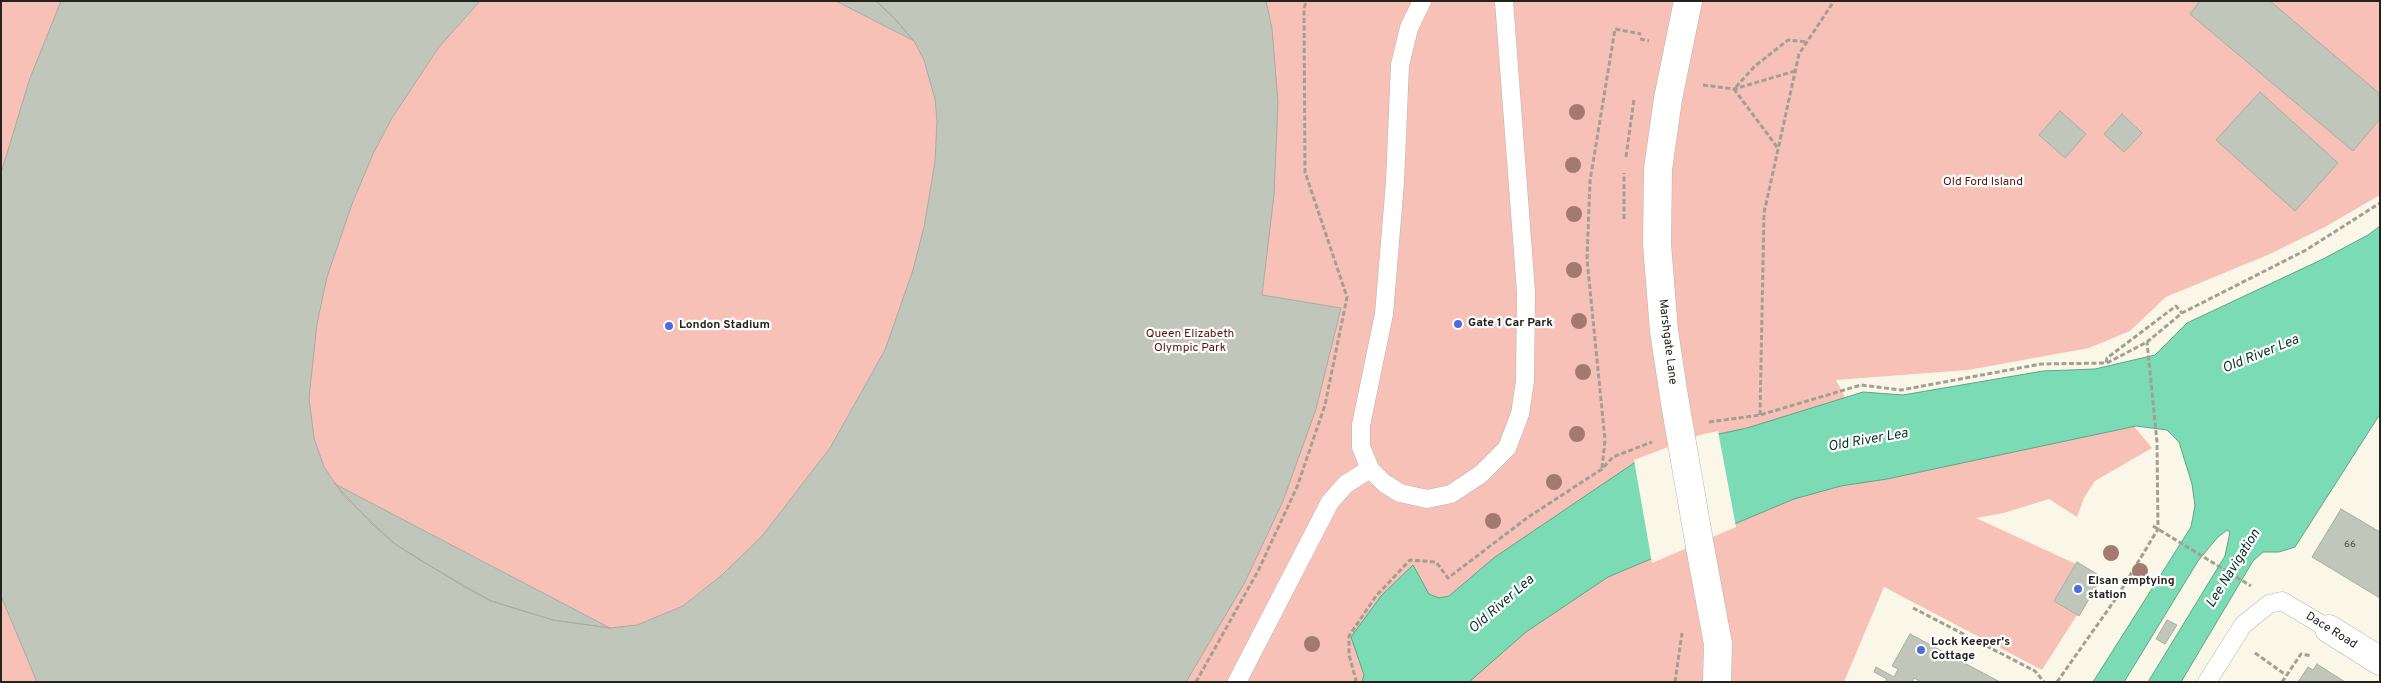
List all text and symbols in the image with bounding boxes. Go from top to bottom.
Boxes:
park label: Old Ford Island [1943,176,2023,190]
street label: Marshgate Lane [1655,298,1679,386]
place label: Gate 1 Car Park [1468,317,1553,331]
marker: Gate 1 Car Park [1452,318,1464,330]
place label: London Stadium [679,319,770,333]
marker: London Stadium [663,320,675,332]
park label: Queen Elizabeth Olympic Park [1146,328,1234,356]
water label: Old River Lea [2220,332,2302,378]
water label: Old River Lea [1827,426,1909,456]
water label: Lee Navigation [2203,527,2265,611]
house number: 66 [2344,539,2356,551]
water label: Old River Lea [1466,572,1538,638]
place label: Elsan emptying station [2088,575,2175,603]
marker: Elsan emptying station [2072,583,2084,595]
street label: Dace Road [2303,610,2359,652]
place label: Lock Keeper's Cottage [1931,636,2010,664]
marker: Lock Keeper's Cottage [1915,644,1927,656]

